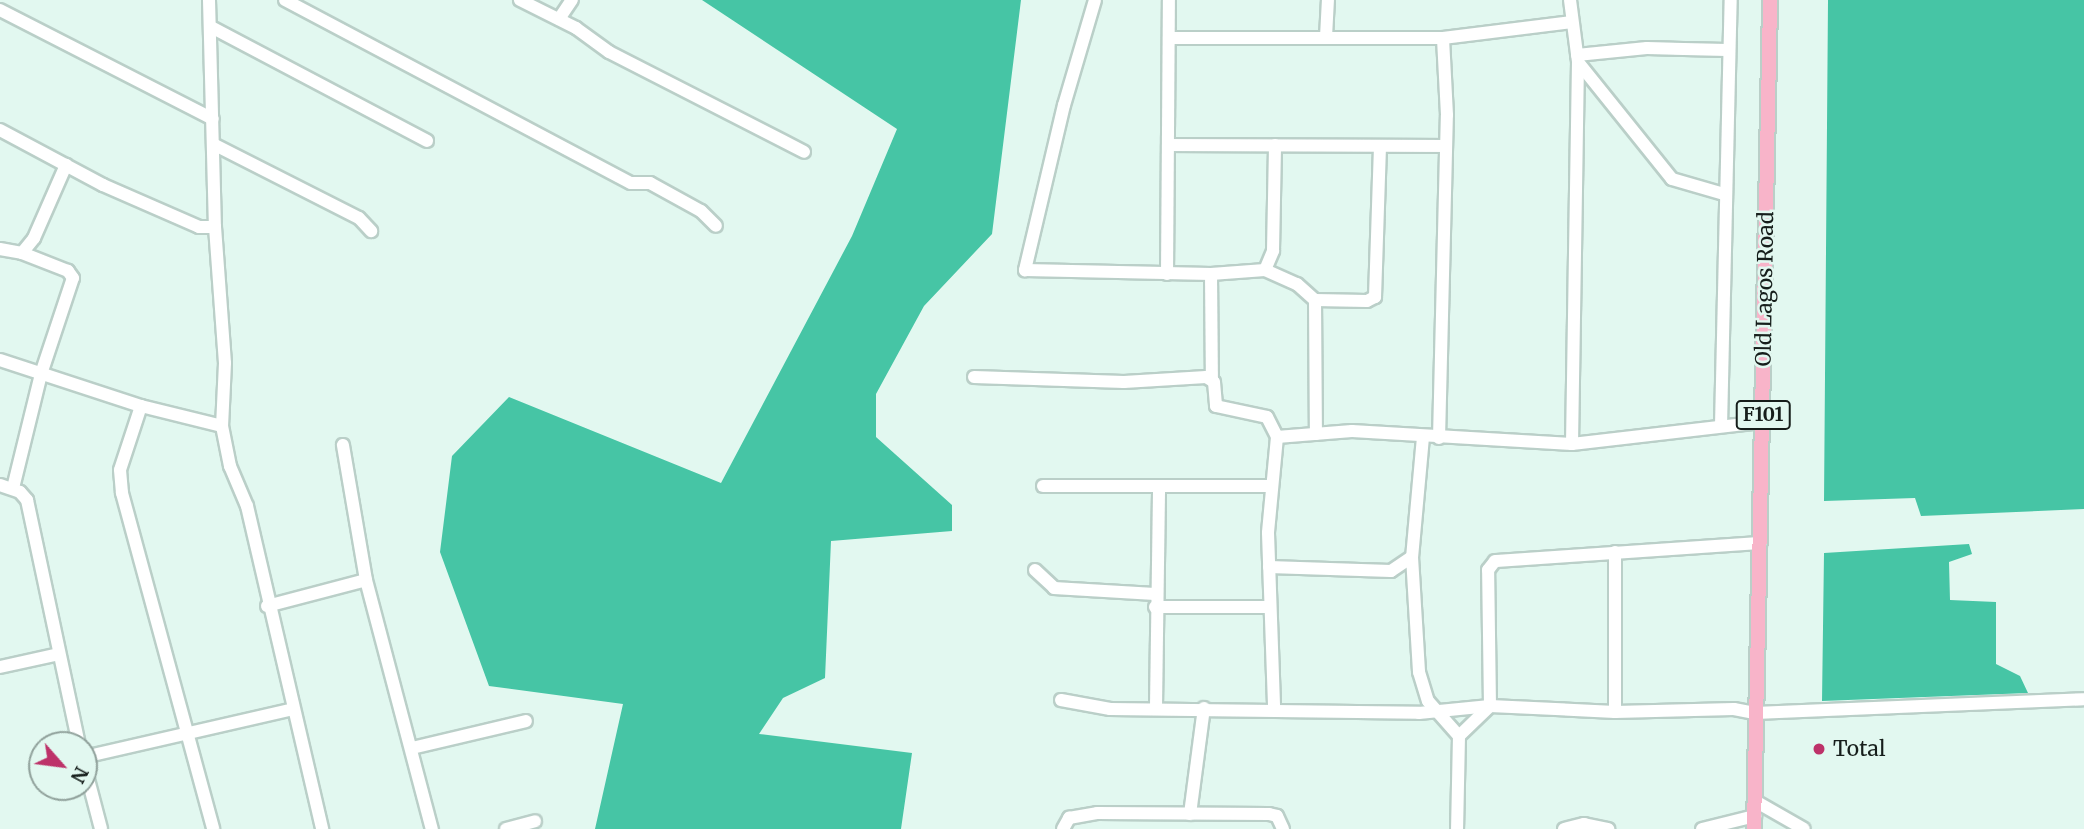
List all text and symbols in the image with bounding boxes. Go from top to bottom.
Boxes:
street label: Old Lagos Road [1751,211,1779,367]
road number: F101 [1735,400,1791,430]
north arrow [28,731,98,801]
place label: Total [1833,736,1885,762]
marker: Total [1811,741,1827,757]
text: N [66,763,94,787]

